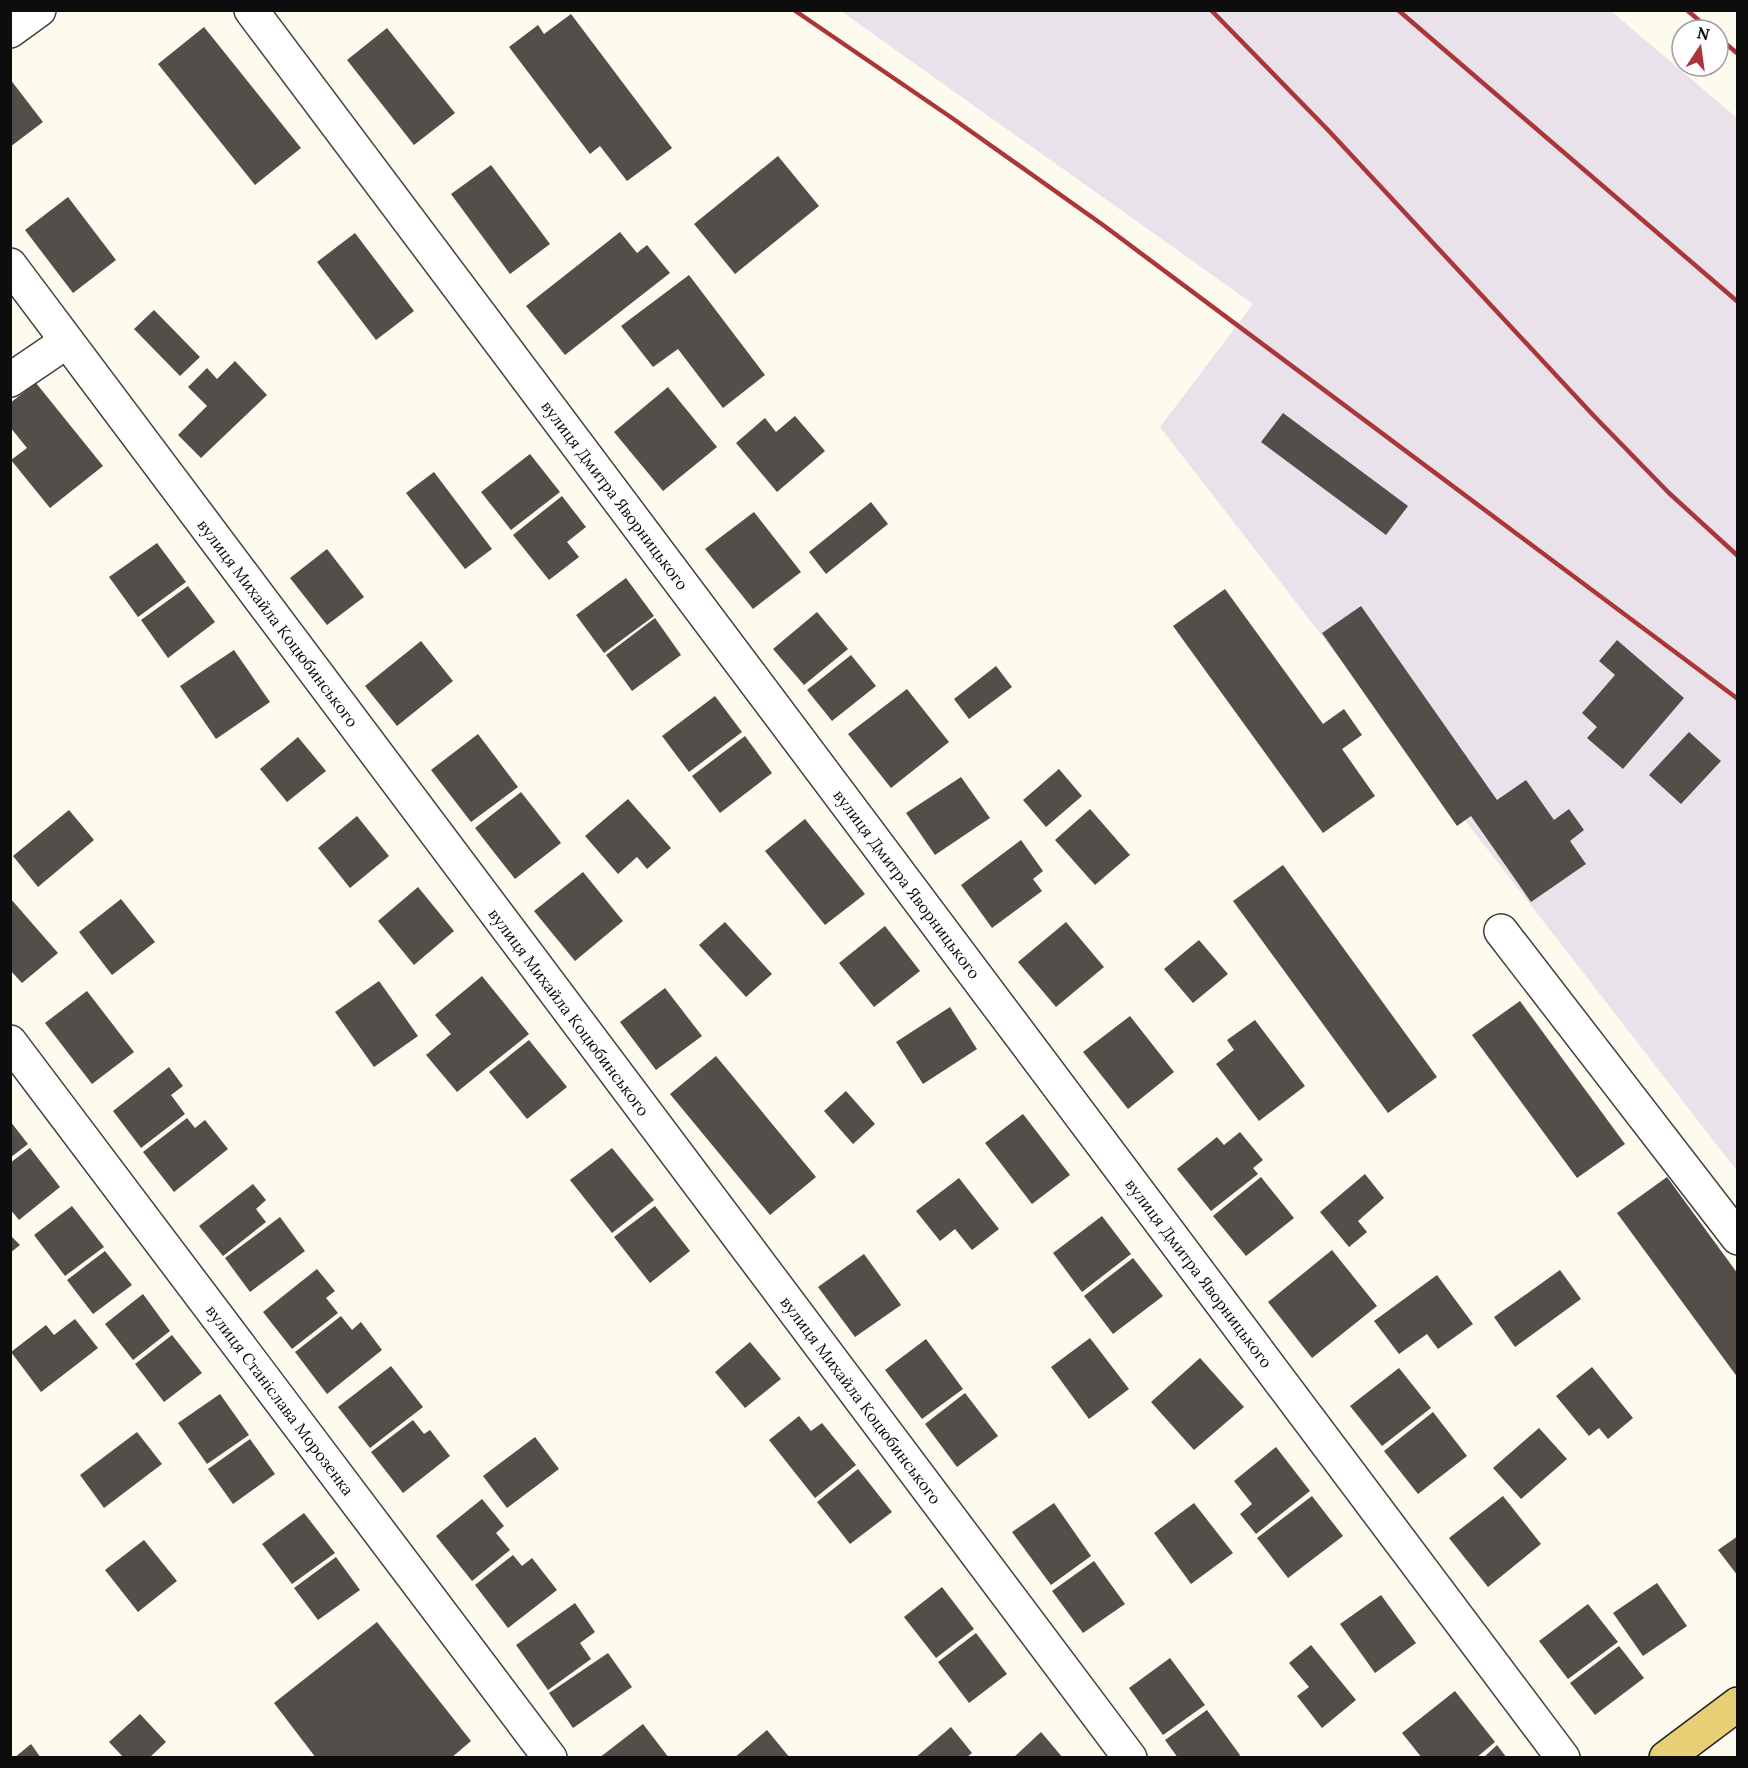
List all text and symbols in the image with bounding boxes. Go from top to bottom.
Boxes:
north arrow [1670,18,1730,78]
text: N [1695,22,1712,45]
street label: вулиця Дмитра Яворницького [537,396,693,594]
street label: вулиця Михайла Коцюбинського [193,515,363,731]
street label: вулиця Дмитра Яворницького [829,785,985,983]
street label: вулиця Михайла Коцюбинського [484,904,654,1120]
street label: вулиця Дмитра Яворницького [1121,1174,1277,1372]
street label: вулиця Михайла Коцюбинського [776,1292,946,1508]
street label: вулиця Станіслава Морозенка [202,1301,358,1499]

